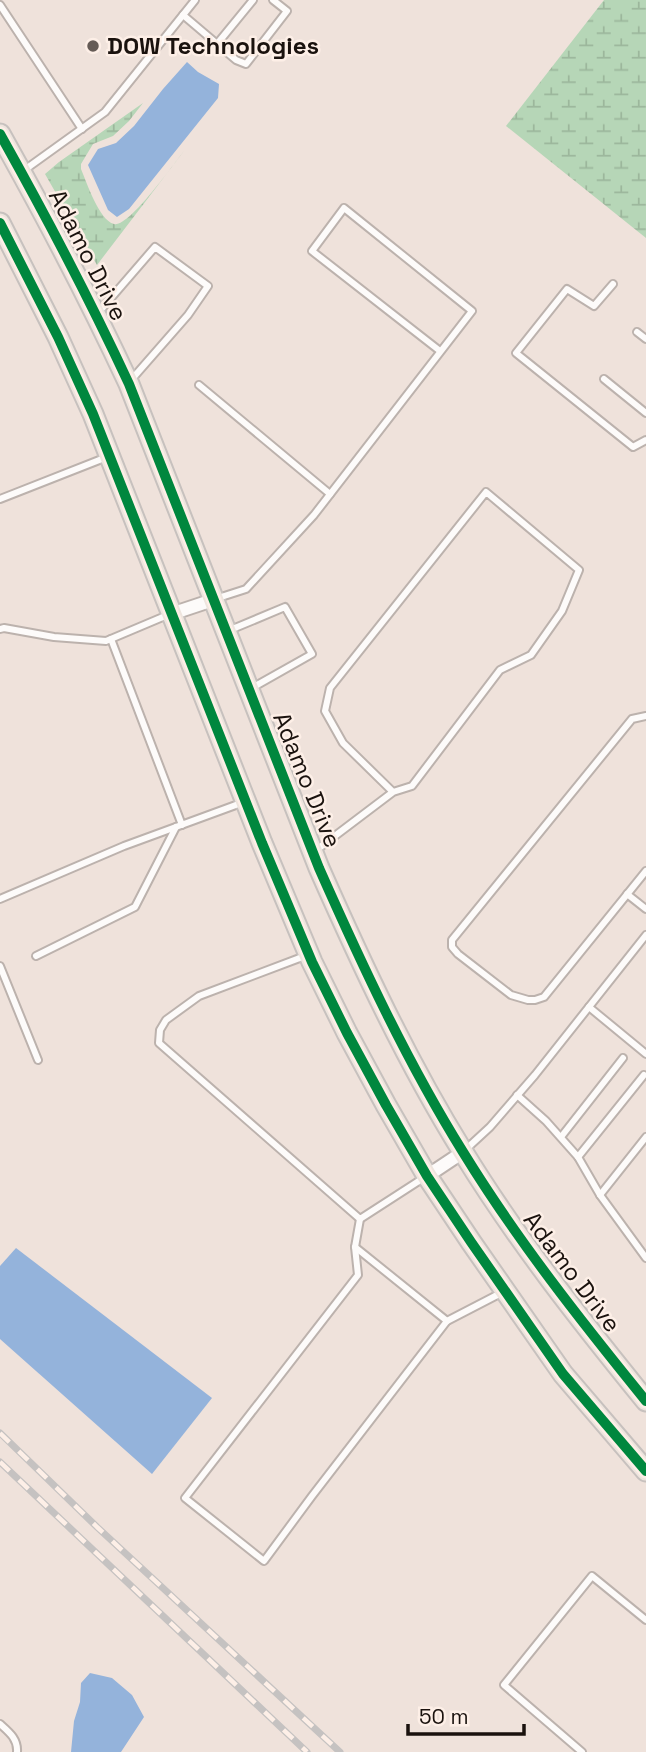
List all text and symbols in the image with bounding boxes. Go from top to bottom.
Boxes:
place label: DOW Technologies [107,30,319,61]
marker: DOW Technologies [85,38,101,54]
street label: Adamo Drive [42,184,135,326]
street label: Adamo Drive [266,707,349,852]
street label: Adamo Drive [517,1205,628,1338]
scale bar [408,1692,524,1736]
text: 50 m [419,1703,469,1730]

